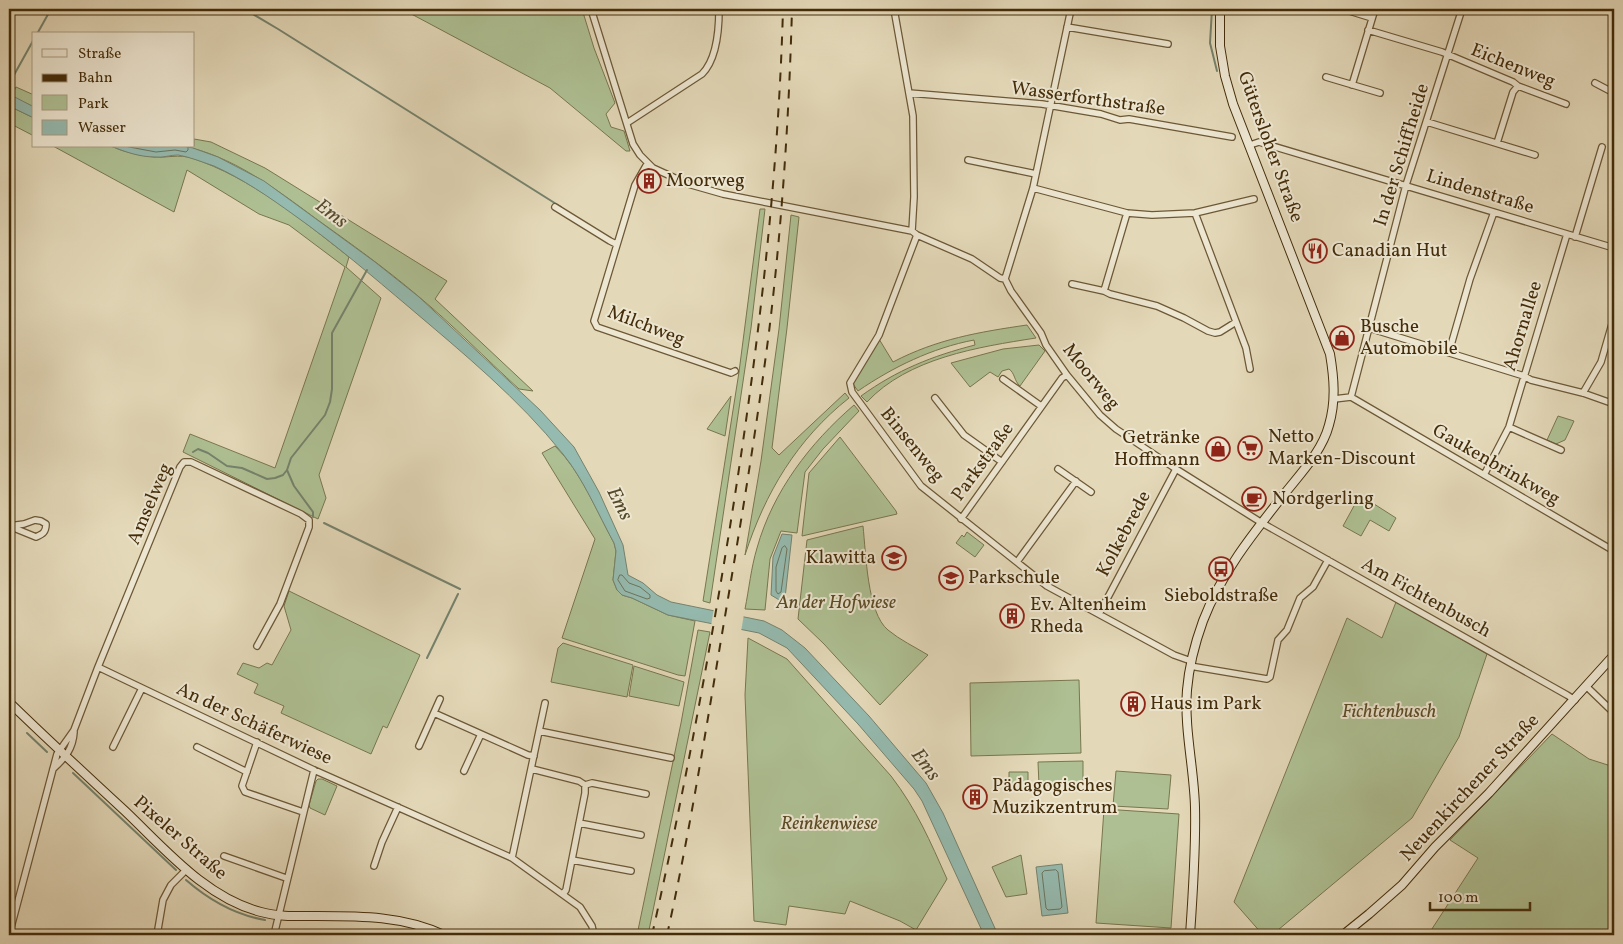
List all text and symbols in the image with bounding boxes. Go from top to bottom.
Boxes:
legend [32,32,195,148]
street label: Eichenweg [1467,37,1559,95]
text: Straße [78,44,121,65]
text: Bahn [78,68,113,89]
street label: Gütersloher Straße [1231,68,1309,226]
street label: Wasserforthstraße [1009,75,1167,123]
street label: In der Schiffheide [1368,80,1436,230]
text: Park [78,94,109,115]
text: Wasser [78,118,126,139]
street label: Lindenstraße [1423,163,1537,221]
building icon: Moorweg [636,168,662,194]
place label: Moorweg [666,168,745,194]
water label: Ems [309,192,354,236]
restaurant icon: Canadian Hut [1302,238,1328,264]
place label: Canadian Hut [1332,238,1448,264]
street label: Ahornallee [1497,278,1549,374]
street label: Milchweg [604,299,688,353]
place label: Busche Automobile [1360,314,1458,362]
shop icon: Busche Automobile [1329,325,1355,351]
street label: Moorweg [1056,338,1126,416]
street label: Binsenweg [874,402,950,488]
street label: Parkstraße [946,417,1020,507]
street label: Gaukenbrinkweg [1427,418,1565,512]
place label: Netto Marken-Discount [1268,424,1416,472]
place label: Getränke Hoffmann [1114,425,1200,473]
supermarket icon: Netto Marken-Discount [1237,435,1263,461]
shop icon: Getränke Hoffmann [1205,436,1231,462]
street label: Amselweg [121,459,179,549]
water label: Ems [599,482,640,526]
street label: Kolkebrede [1090,486,1158,582]
cafe icon: Nordgerling [1241,486,1267,512]
place label: Nordgerling [1272,486,1374,512]
place label: Klawitta [806,545,876,571]
school or university icon: Klawitta [881,545,907,571]
street label: Am Fichtenbusch [1356,552,1496,644]
bus stop icon: Sieboldstraße [1208,556,1234,582]
school or university icon: Parkschule [938,565,964,591]
place label: Parkschule [968,565,1060,591]
place label: Sieboldstraße [1164,583,1278,609]
park label: An der Hofwiese [775,590,896,616]
place label: Ev. Altenheim Rheda [1030,592,1147,640]
building icon: Ev. Altenheim Rheda [999,603,1025,629]
street label: An der Schäferwiese [172,676,336,772]
building icon: Haus im Park [1120,691,1146,717]
place label: Haus im Park [1150,691,1262,717]
park label: Fichtenbusch [1342,699,1436,725]
street label: Neuenkirchener Straße [1394,708,1546,868]
water label: Ems [903,743,947,788]
place label: Pädagogisches Muzikzentrum [992,773,1118,821]
building icon: Pädagogisches Muzikzentrum [962,784,988,810]
street label: Pixeler Straße [127,790,233,886]
park label: Reinkenwiese [780,811,878,837]
scale bar [1430,879,1530,911]
text: 100 m [1438,888,1478,909]

